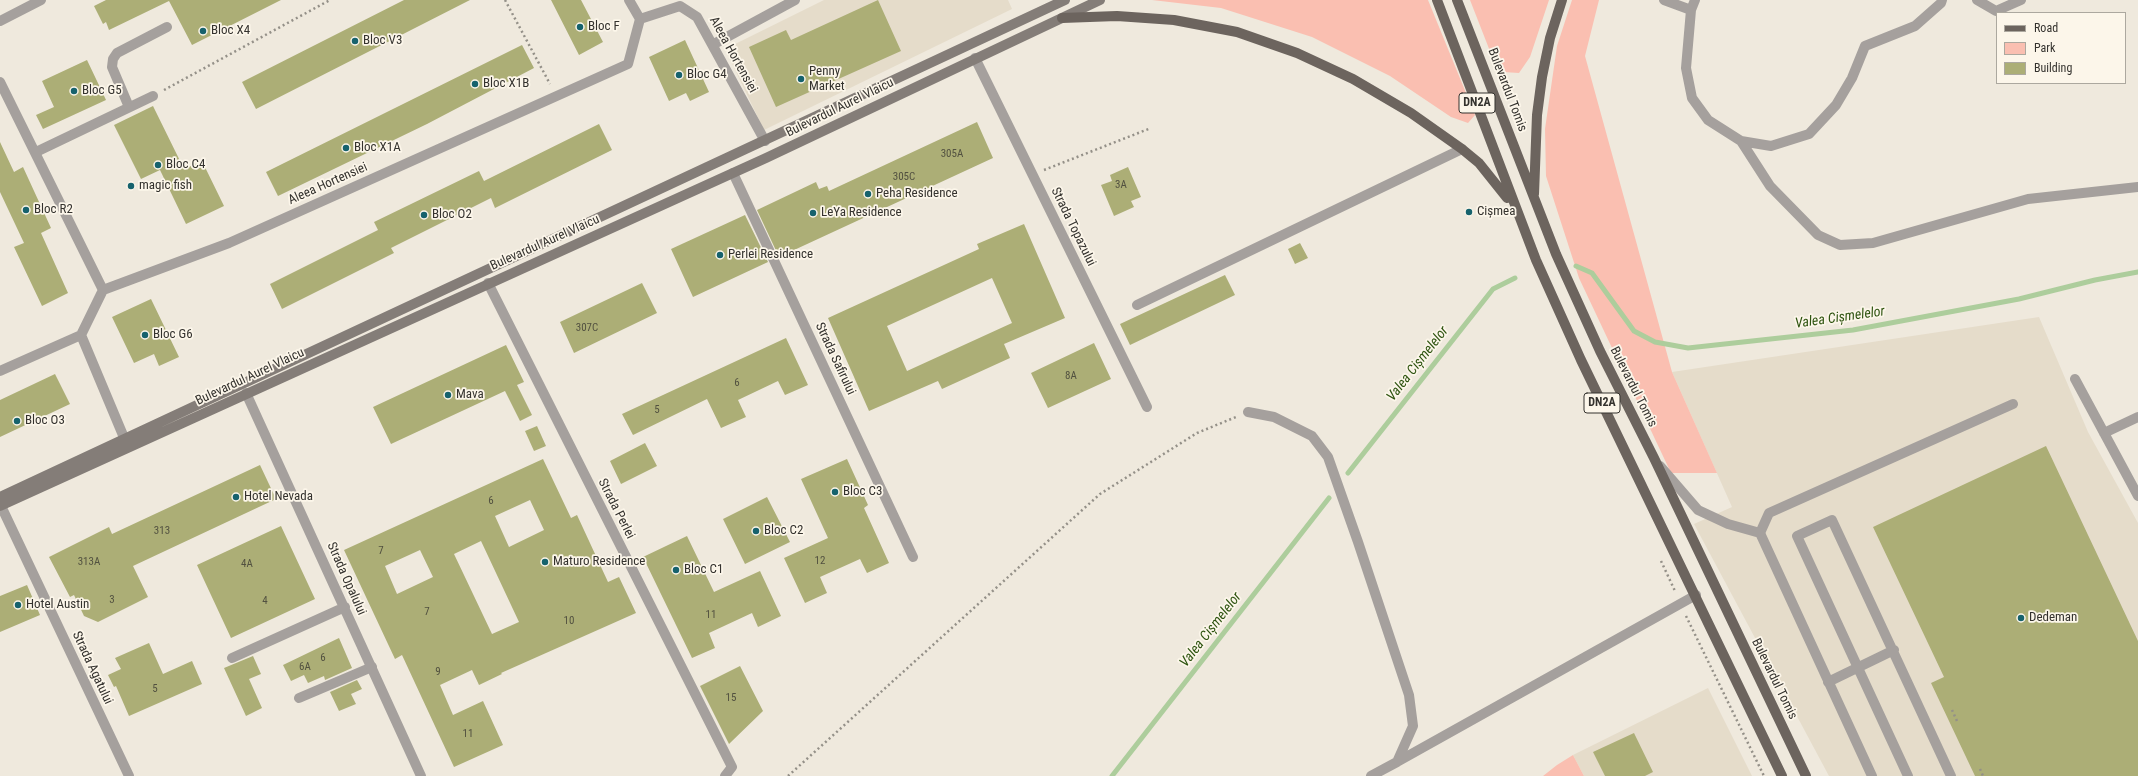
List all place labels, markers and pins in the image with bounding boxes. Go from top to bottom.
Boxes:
place label: Bloc F [588,19,620,35]
marker: Bloc F [575,22,585,32]
place label: Bloc X4 [211,23,250,39]
marker: Bloc X4 [198,26,208,36]
place label: Bloc V3 [363,33,402,49]
marker: Bloc V3 [350,36,360,46]
place label: Penny Market [809,64,845,95]
place label: Bloc G4 [687,67,727,83]
marker: Bloc G4 [674,70,684,80]
marker: Penny Market [796,74,806,84]
place label: Bloc X1B [483,76,529,92]
marker: Bloc X1B [470,79,480,89]
place label: Bloc G5 [82,83,122,99]
marker: Bloc G5 [69,86,79,96]
place label: Bloc X1A [354,140,401,156]
marker: Bloc X1A [341,143,351,153]
place label: Bloc C4 [166,157,205,173]
marker: Bloc C4 [153,160,163,170]
place label: magic fish [139,178,192,194]
marker: magic fish [126,181,136,191]
place label: Peha Residence [876,186,958,202]
marker: Peha Residence [863,189,873,199]
place label: Bloc R2 [34,202,73,218]
place label: Cișmea [1477,204,1515,220]
marker: Bloc R2 [21,205,31,215]
place label: LeYa Residence [821,205,902,221]
place label: Bloc O2 [432,207,472,223]
marker: Cișmea [1464,207,1474,217]
marker: LeYa Residence [808,208,818,218]
marker: Bloc O2 [419,210,429,220]
place label: Perlei Residence [728,247,813,263]
marker: Perlei Residence [715,250,725,260]
place label: Bloc G6 [153,327,193,343]
marker: Bloc G6 [140,330,150,340]
place label: Mava [456,387,484,403]
marker: Mava [443,390,453,400]
place label: Bloc O3 [25,413,65,429]
marker: Bloc O3 [12,416,22,426]
place label: Bloc C3 [843,484,882,500]
marker: Bloc C3 [830,487,840,497]
place label: Hotel Nevada [244,489,313,505]
marker: Hotel Nevada [231,492,241,502]
place label: Bloc C2 [764,523,803,539]
marker: Bloc C2 [751,526,761,536]
place label: Maturo Residence [553,554,645,570]
marker: Maturo Residence [540,557,550,567]
place label: Bloc C1 [684,562,723,578]
marker: Bloc C1 [671,565,681,575]
place label: Hotel Austin [26,597,89,613]
marker: Hotel Austin [13,600,23,610]
place label: Dedeman [2029,610,2077,626]
marker: Dedeman [2016,613,2026,623]

